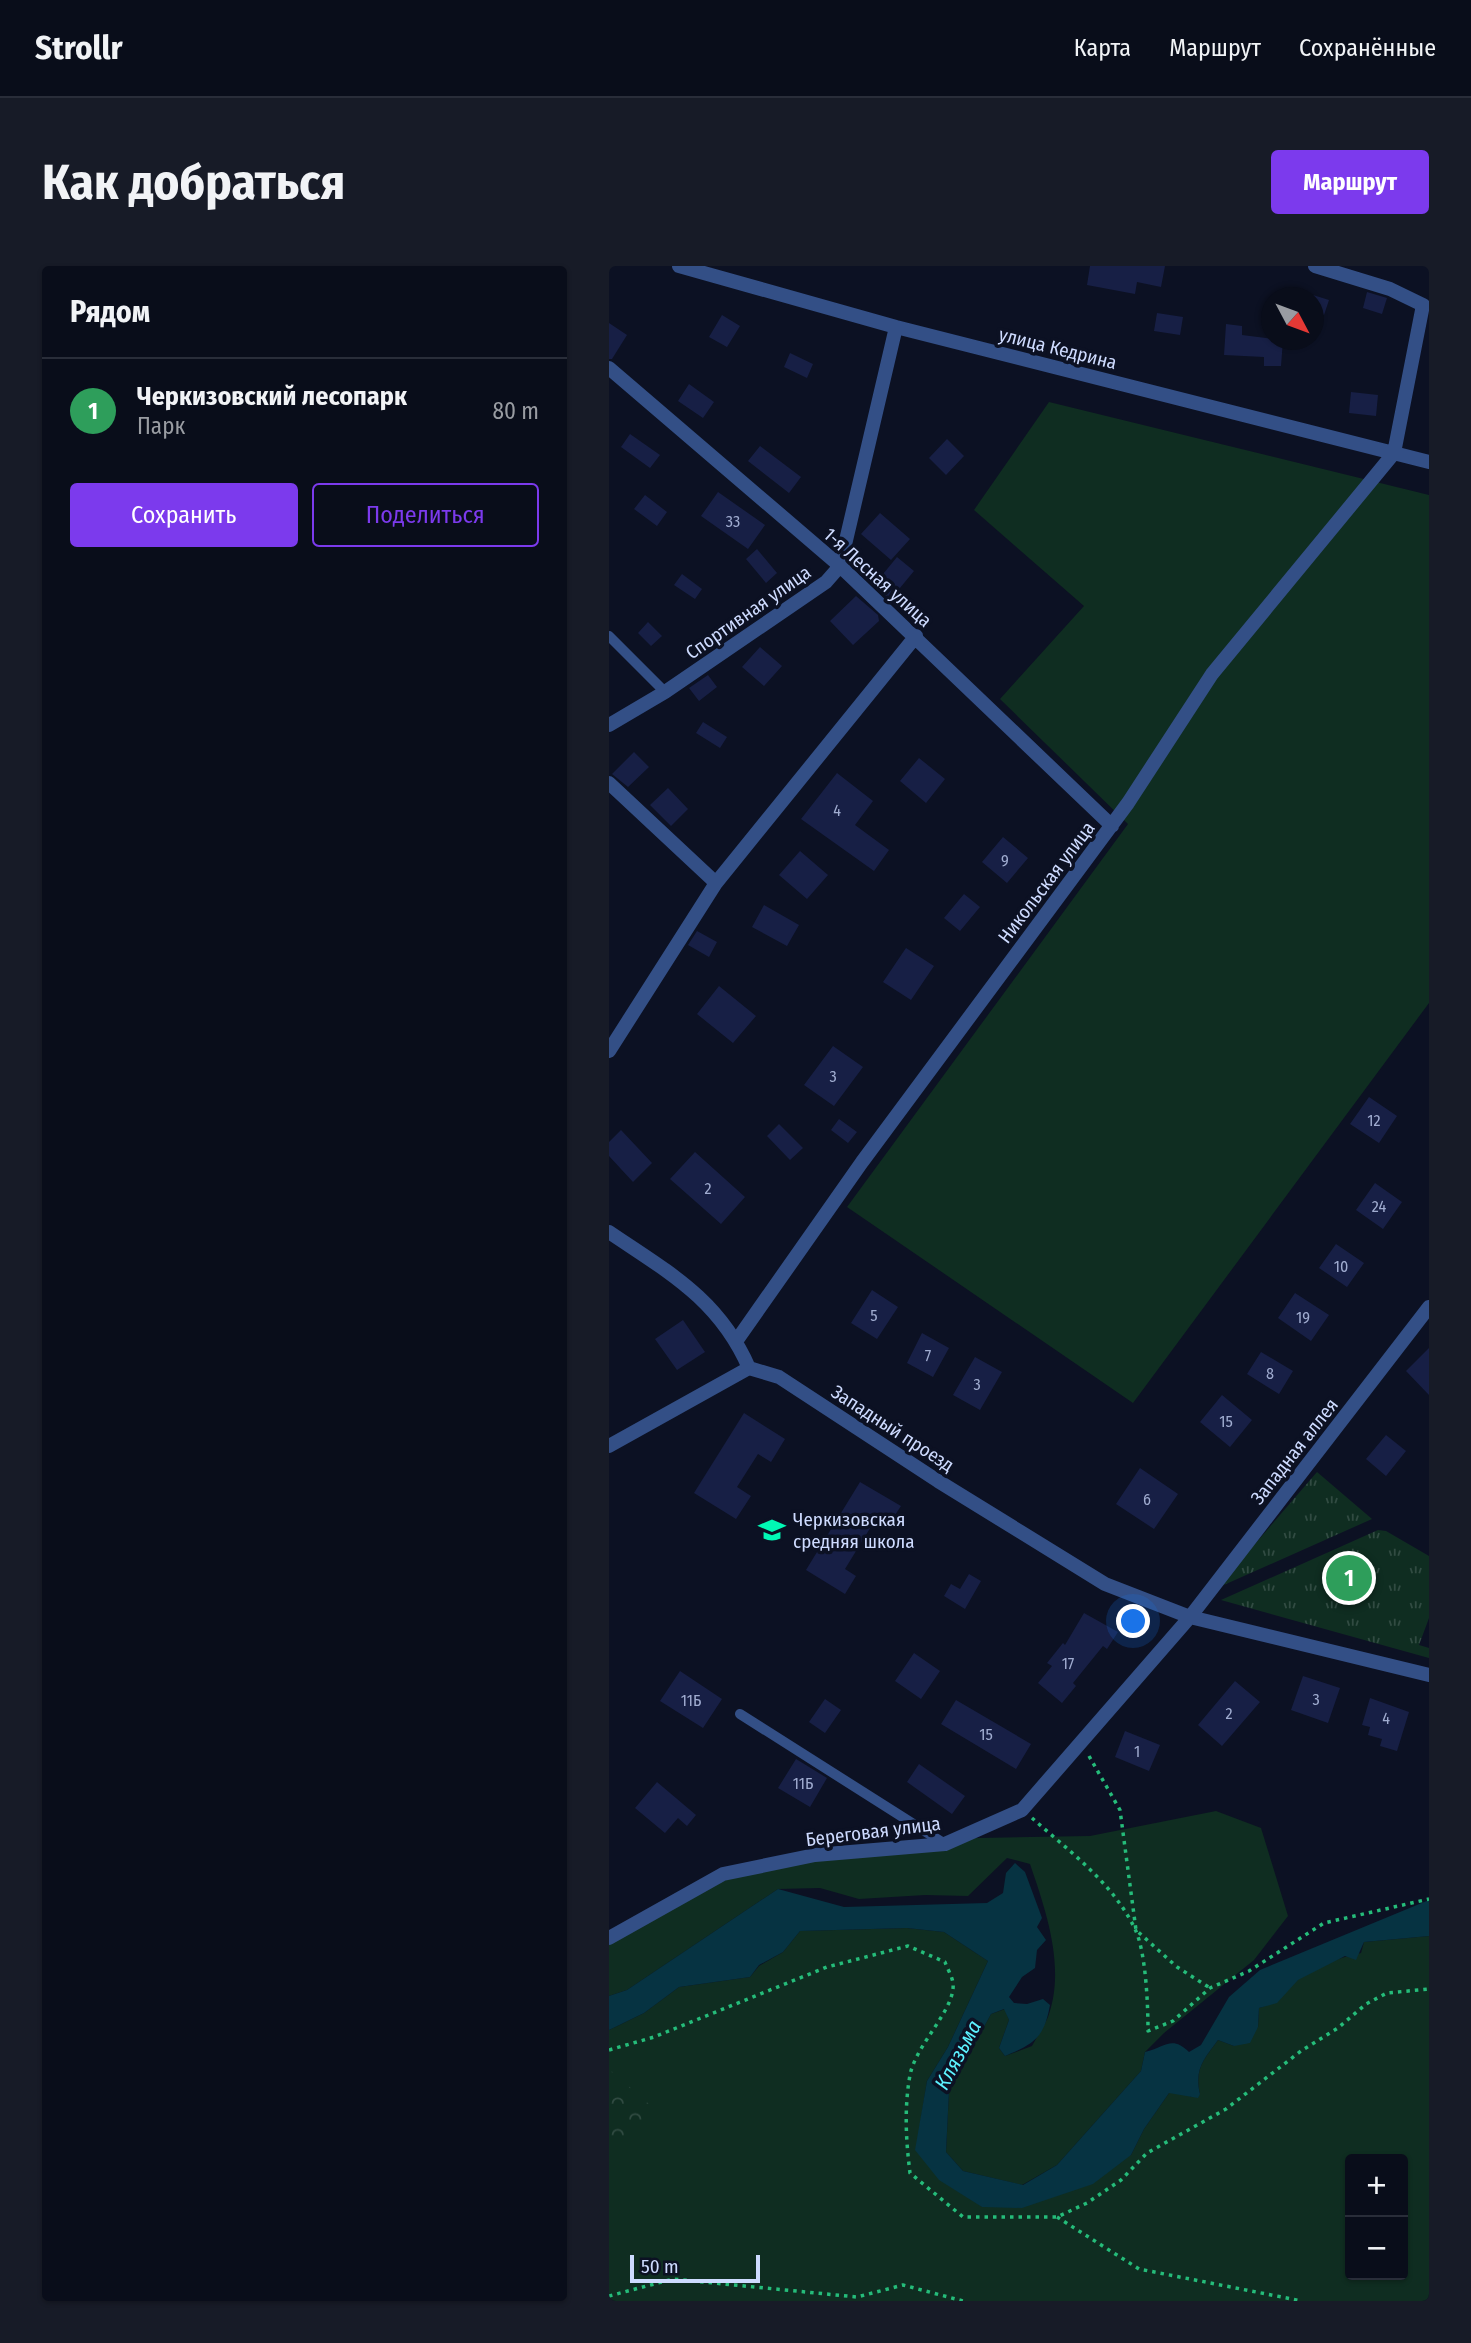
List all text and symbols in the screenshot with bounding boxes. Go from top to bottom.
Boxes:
text: Strollr [35,28,123,68]
text: Карта [1074,34,1131,62]
text: Маршрут [1169,34,1261,62]
text: Сохранённые [1299,34,1436,62]
button: Маршрут [1271,150,1429,214]
text: Как добраться [42,153,345,212]
north arrow [1261,287,1324,350]
text: Рядом [70,294,150,330]
street label: улица Кедрина [997,323,1119,374]
text: Черкизовский лесопарк [137,381,407,412]
text: 1 [88,397,98,425]
text: 80 m [492,397,539,425]
text: Парк [137,412,185,440]
button: Сохранить [70,483,298,547]
button: Поделиться [312,483,539,547]
house number: 33 [726,512,740,531]
street label: 1-я Лесная улица [819,523,937,632]
street label: Спортивная улица [681,561,815,664]
house number: 4 [833,801,841,820]
street label: Никольская улица [993,817,1100,948]
house number: 9 [1001,851,1009,870]
house number: 3 [829,1067,837,1086]
house number: 12 [1367,1111,1381,1130]
house number: 2 [704,1179,712,1198]
house number: 24 [1372,1197,1386,1216]
house number: 10 [1334,1257,1348,1276]
house number: 5 [870,1306,878,1325]
house number: 19 [1296,1308,1310,1327]
house number: 7 [925,1346,932,1365]
house number: 8 [1266,1364,1274,1383]
house number: 3 [973,1375,981,1394]
street label: Западный проезд [827,1380,958,1477]
street label: Западная аллея [1246,1394,1343,1509]
house number: 15 [1219,1412,1233,1431]
house number: 6 [1143,1490,1151,1509]
place label: Черкизовская средняя школа [793,1508,915,1553]
school or university icon: Черкизовская средняя школа [757,1515,787,1545]
pin: 1 [1326,1552,1372,1604]
your location [1116,1604,1150,1638]
house number: 17 [1062,1654,1075,1673]
house number: 3 [1312,1690,1320,1709]
house number: 11Б [681,1691,701,1710]
house number: 2 [1225,1704,1233,1723]
house number: 4 [1382,1709,1390,1728]
house number: 15 [979,1725,993,1744]
house number: 1 [1134,1742,1140,1761]
house number: 11Б [793,1774,813,1793]
street label: Береговая улица [804,1812,942,1851]
water label: Клязьма [929,2016,987,2094]
map controls [1345,2154,1408,2280]
button: + [1345,2154,1408,2217]
button: − [1345,2217,1408,2280]
scale bar [630,2252,759,2284]
text: 50 m [641,2255,679,2278]

